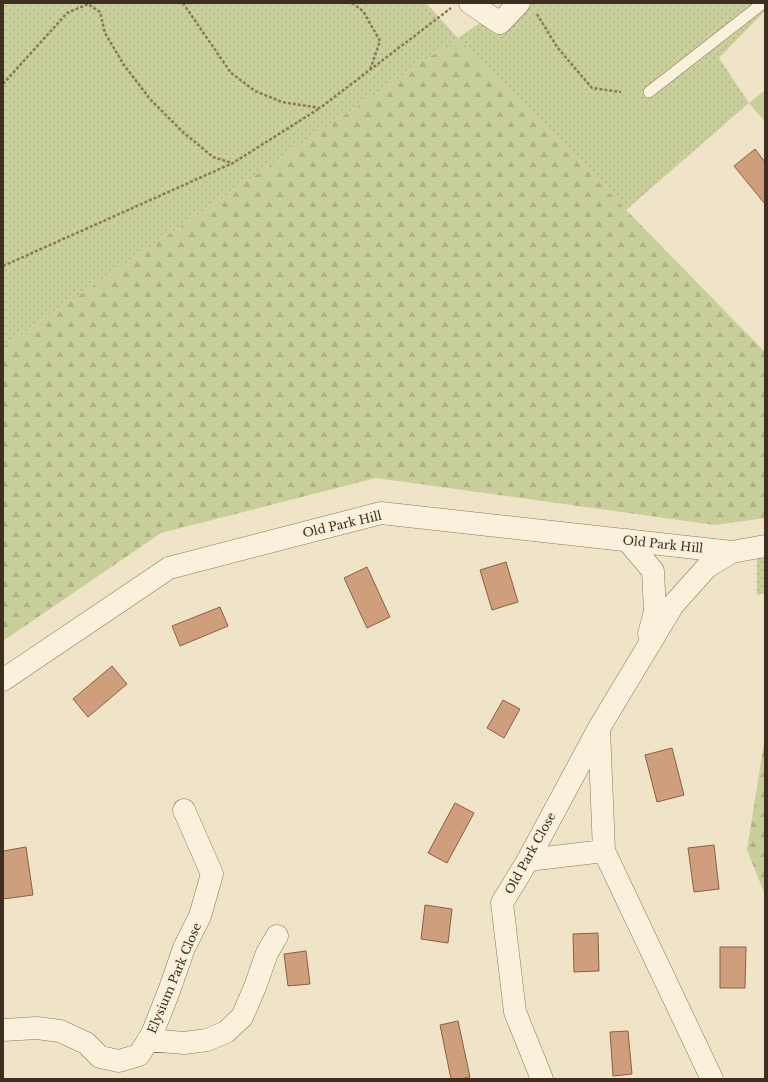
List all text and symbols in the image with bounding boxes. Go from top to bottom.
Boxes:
street label: Old Park Hill [301,508,383,540]
street label: Old Park Hill [622,532,704,556]
street label: Old Park Close [501,809,559,897]
street label: Elysium Park Close [144,920,204,1036]

